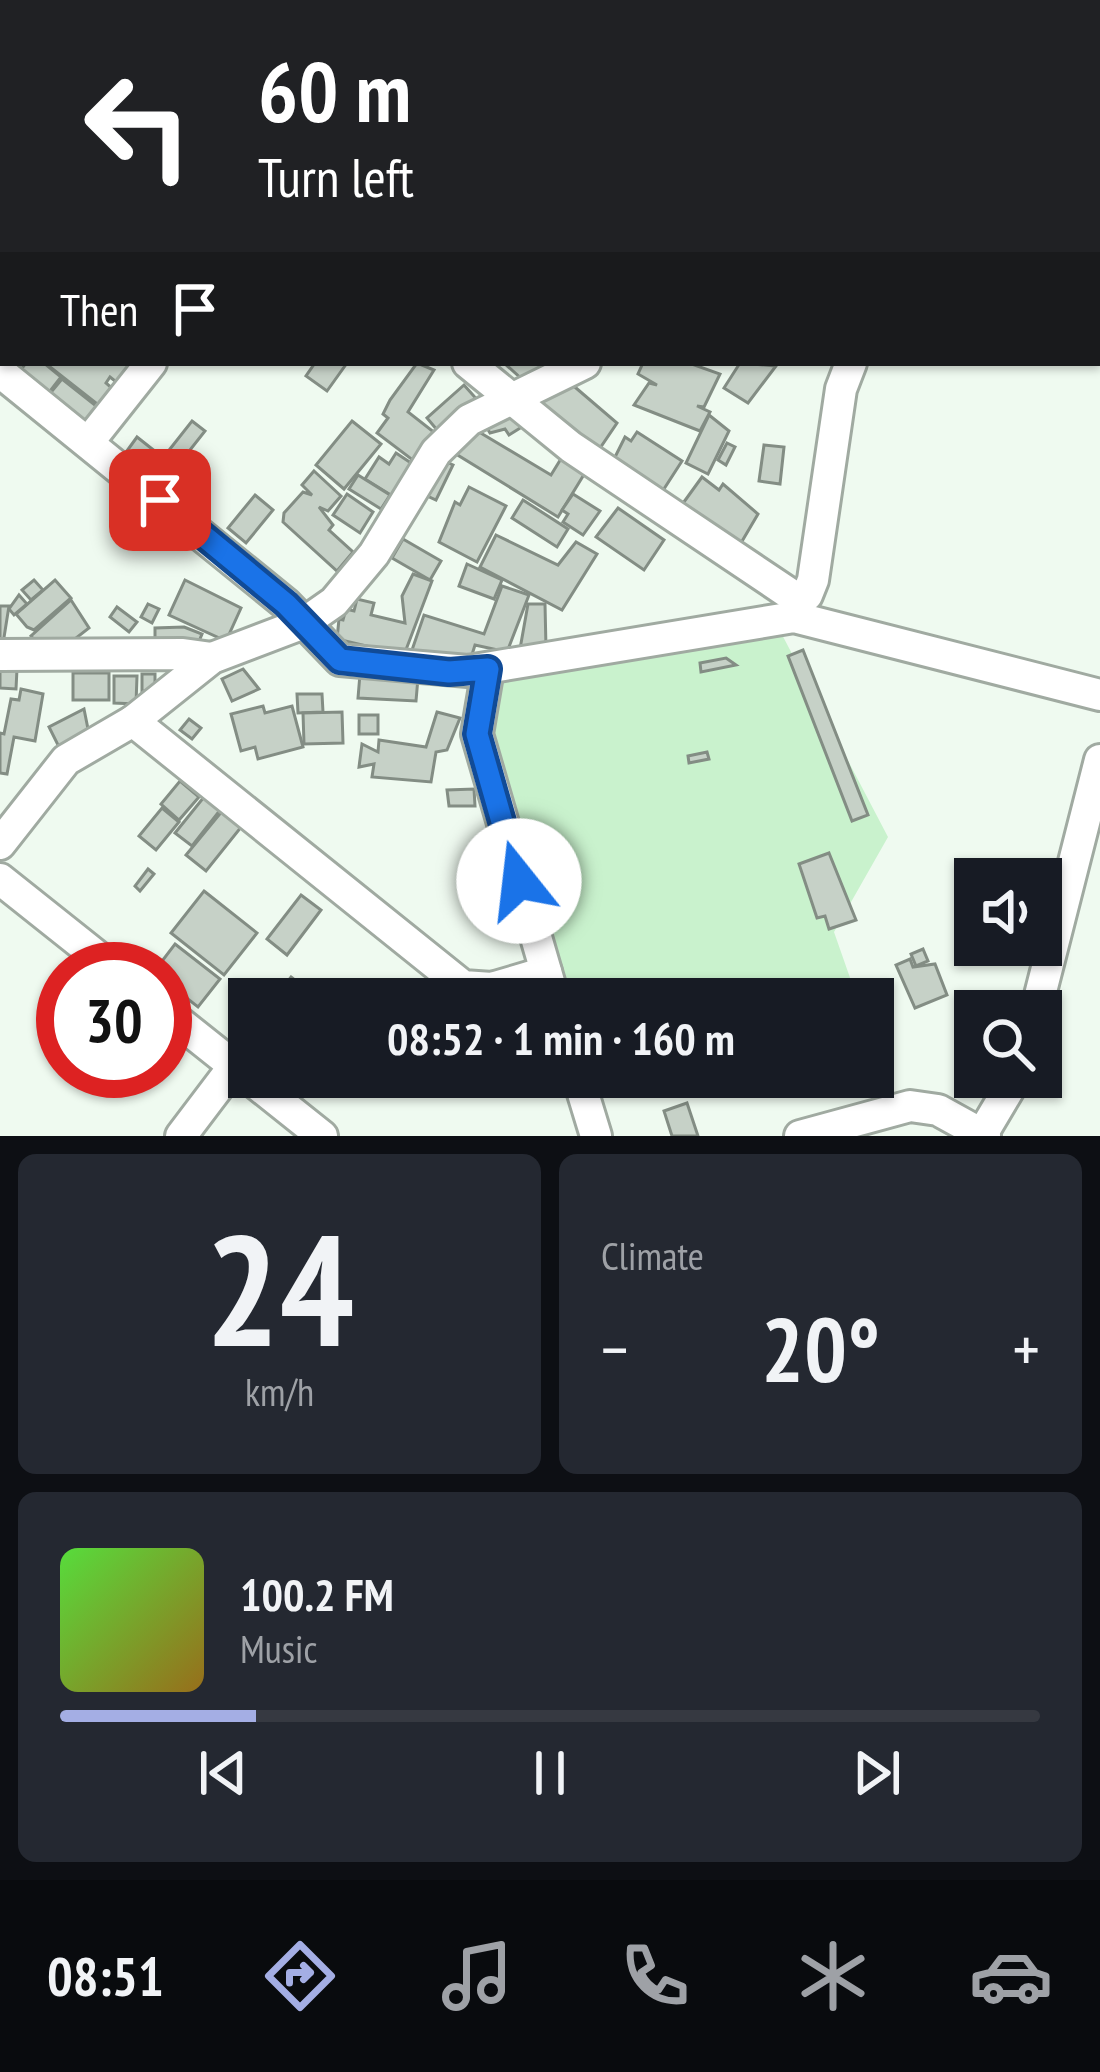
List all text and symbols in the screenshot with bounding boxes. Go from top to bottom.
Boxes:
text: 60 m [258,36,411,145]
icon: left [60,48,216,204]
text: Turn left [258,142,414,212]
icon: arrive [162,276,228,342]
text: Then [60,280,138,338]
pin [109,449,211,551]
icon: arrive [127,467,193,533]
position arrow [456,818,582,944]
map controls [954,858,1062,1098]
button: sound [954,858,1062,966]
speed limit sign: 30 [36,942,192,1098]
button: search [954,990,1062,1098]
text: 08:52 · 1 min · 160 m [387,1009,735,1067]
text: 24 [205,1187,354,1389]
text: Climate [601,1230,704,1281]
text: 20° [761,1290,880,1407]
text: − [601,1306,628,1391]
text: + [1013,1306,1040,1391]
text: km/h [245,1366,314,1417]
text: 100.2 FM [240,1565,394,1623]
text: Music [240,1623,317,1674]
icon: previous [190,1740,256,1806]
icon: pause [517,1740,583,1806]
icon: next [844,1740,910,1806]
icon: directions [258,1934,342,2018]
icon: music [435,1934,519,2018]
icon: phone [613,1934,697,2018]
icon: climate [791,1934,875,2018]
icon: car [969,1934,1053,2018]
text: 08:51 [47,1941,164,2011]

